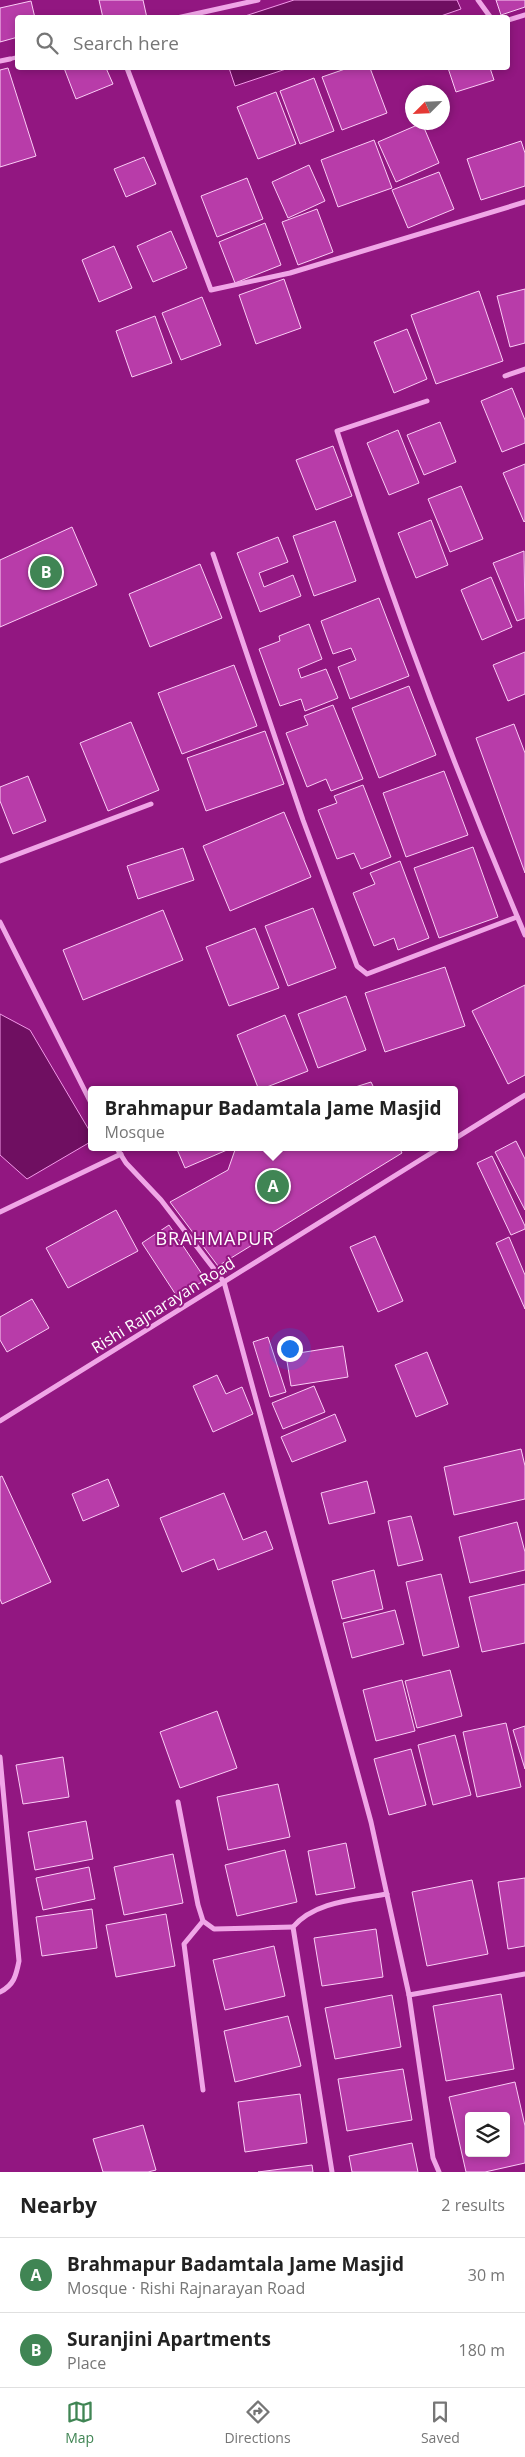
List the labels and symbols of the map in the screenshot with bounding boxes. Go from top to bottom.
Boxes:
north arrow [405,85,450,130]
pin: B [30,553,62,591]
pin: A [257,1167,289,1205]
district label: BRAHMAPUR [155,1226,275,1250]
street label: Rishi Rajnarayan Road [87,1252,239,1358]
your location [277,1336,303,1362]

